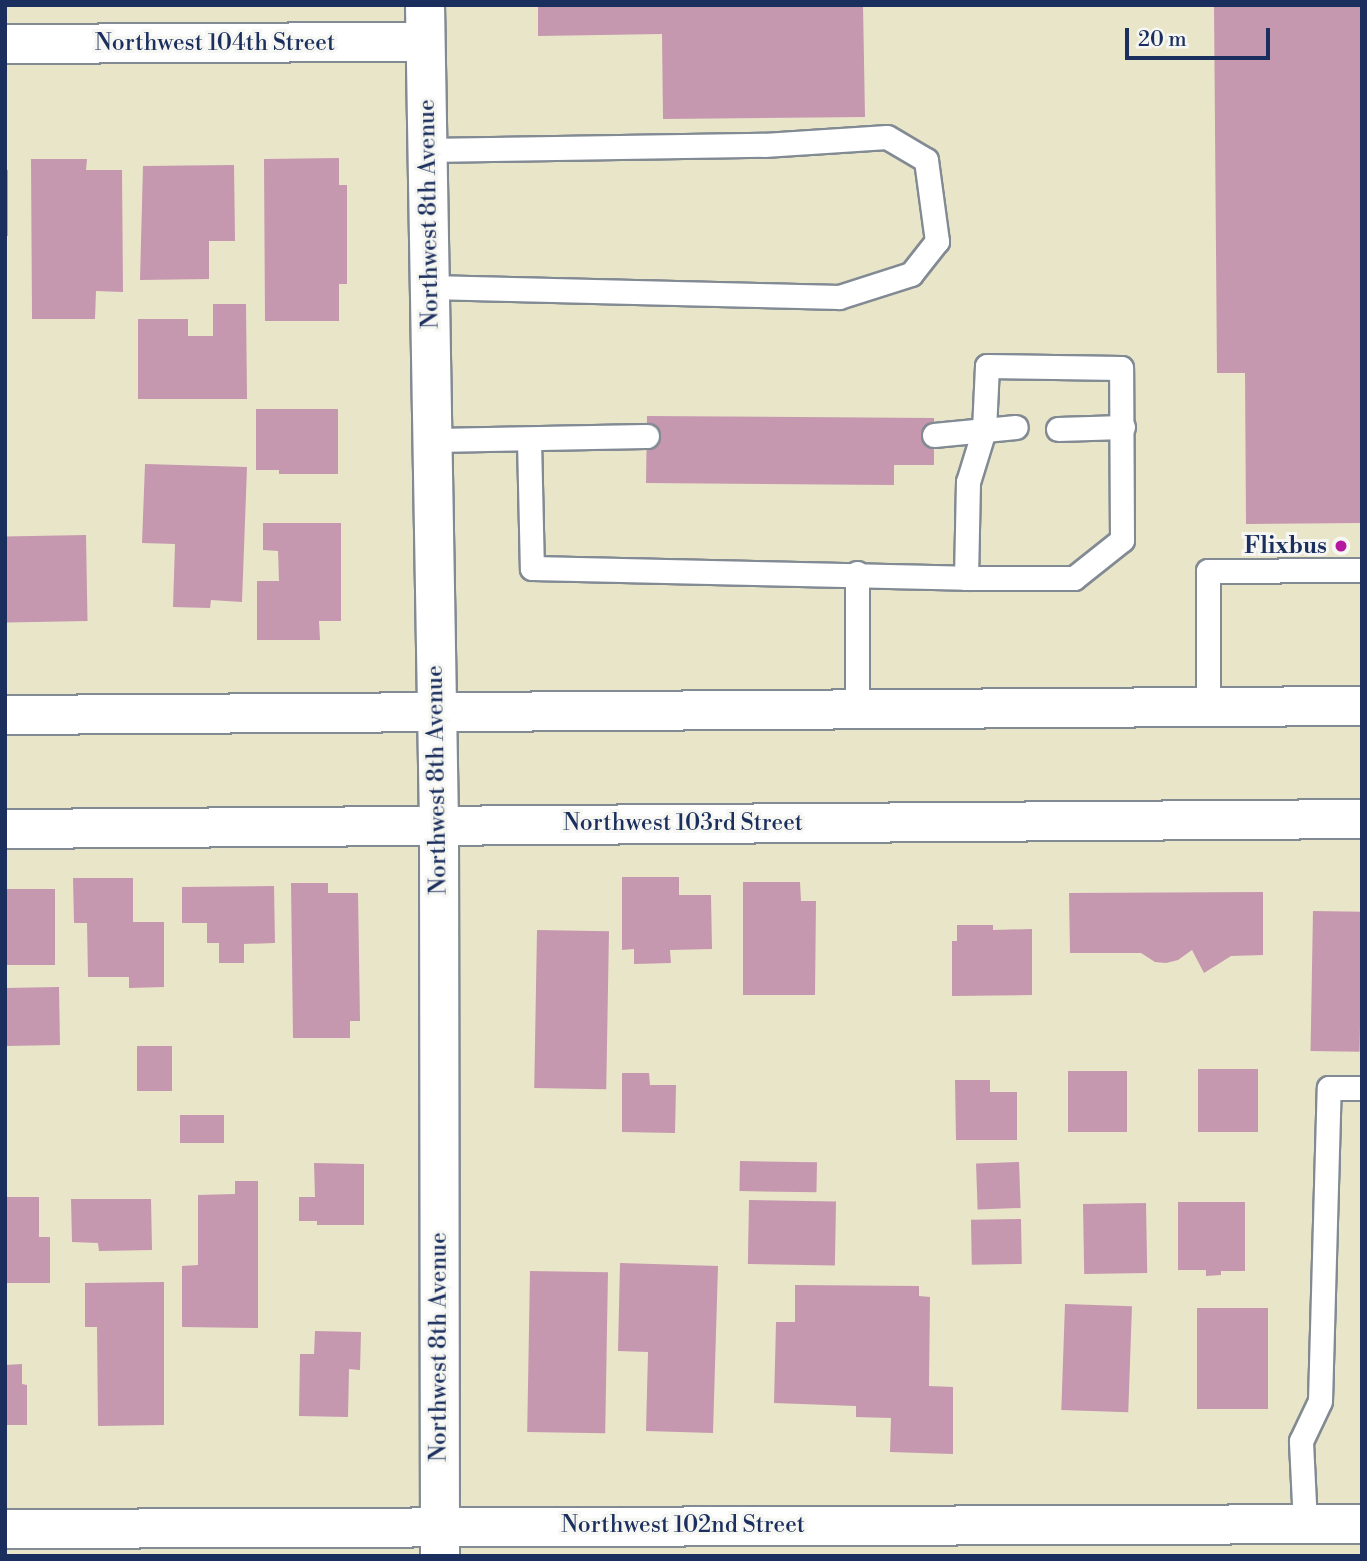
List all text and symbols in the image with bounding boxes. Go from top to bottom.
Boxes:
scale bar [1129,14,1274,58]
text: 20 m [1138,27,1187,53]
street label: Northwest 104th Street [95,29,335,57]
street label: Northwest 8th Avenue [413,99,445,329]
place label: Flixbus [1244,532,1327,560]
marker: Flixbus [1333,538,1349,554]
street label: Northwest 8th Avenue [421,665,453,895]
street label: Northwest 103rd Street [563,809,803,837]
street label: Northwest 8th Avenue [425,1232,453,1462]
street label: Northwest 102nd Street [561,1511,805,1539]

